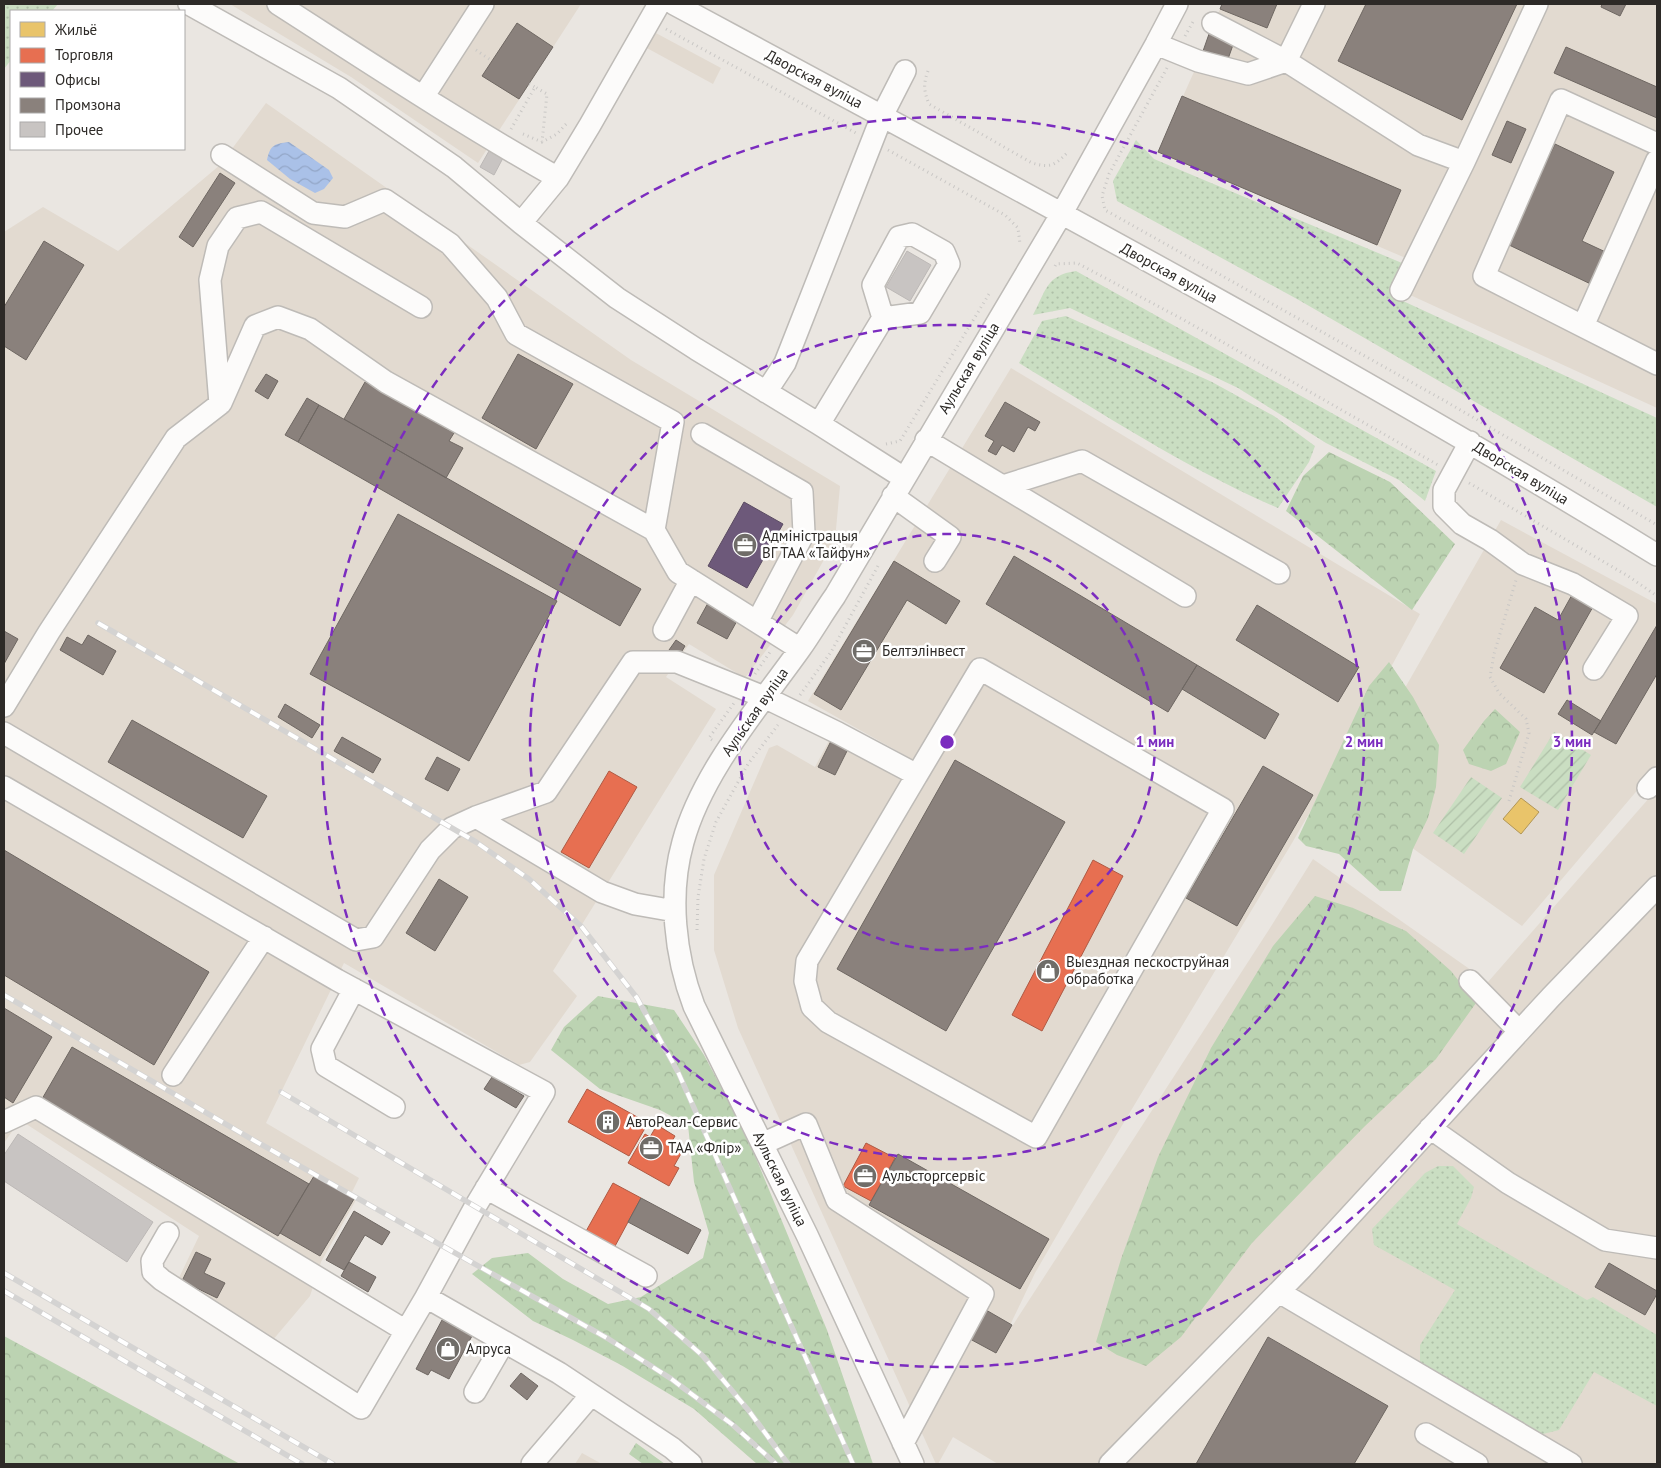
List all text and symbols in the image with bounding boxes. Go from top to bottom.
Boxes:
legend [10,10,185,150]
text: Жильё [54,20,97,39]
text: Торговля [55,45,113,64]
street label: Дворская вуліца [762,45,866,112]
text: Офисы [55,70,100,89]
text: Промзона [55,95,121,114]
text: Прочее [55,120,103,139]
street label: Дворская вуліца [1118,238,1221,307]
street label: Аульская вуліца [934,319,1003,417]
street label: Дворская вуліца [1470,437,1572,508]
place label: Адміністрацыя ВГ ТАА «Тайфун» [762,526,870,562]
office icon: Адміністрацыя ВГ ТАА «Тайфун» [732,532,758,558]
office icon: Белтэлінвест [851,638,877,664]
place label: Белтэлінвест [882,641,965,660]
street label: Аульская вуліца [717,664,792,760]
text: 1 мин [1136,732,1174,751]
text: 2 мин [1345,732,1383,751]
text: 3 мин [1553,732,1591,751]
centre of rings [938,733,956,751]
place label: Выездная пескоструйная обработка [1066,952,1229,988]
shop icon: Выездная пескоструйная обработка [1035,958,1061,984]
building icon: АвтоРеал-Сервис [595,1109,621,1135]
place label: АвтоРеал-Сервис [626,1112,738,1131]
street label: Аульская вуліца [749,1128,812,1229]
office icon: ТАА «Флір» [638,1135,664,1161]
place label: ТАА «Флір» [668,1138,742,1157]
office icon: Аульсторгсервіс [852,1163,878,1189]
place label: Аульсторгсервіс [882,1166,986,1185]
shop icon: Алруса [435,1336,461,1362]
place label: Алруса [466,1339,511,1358]

